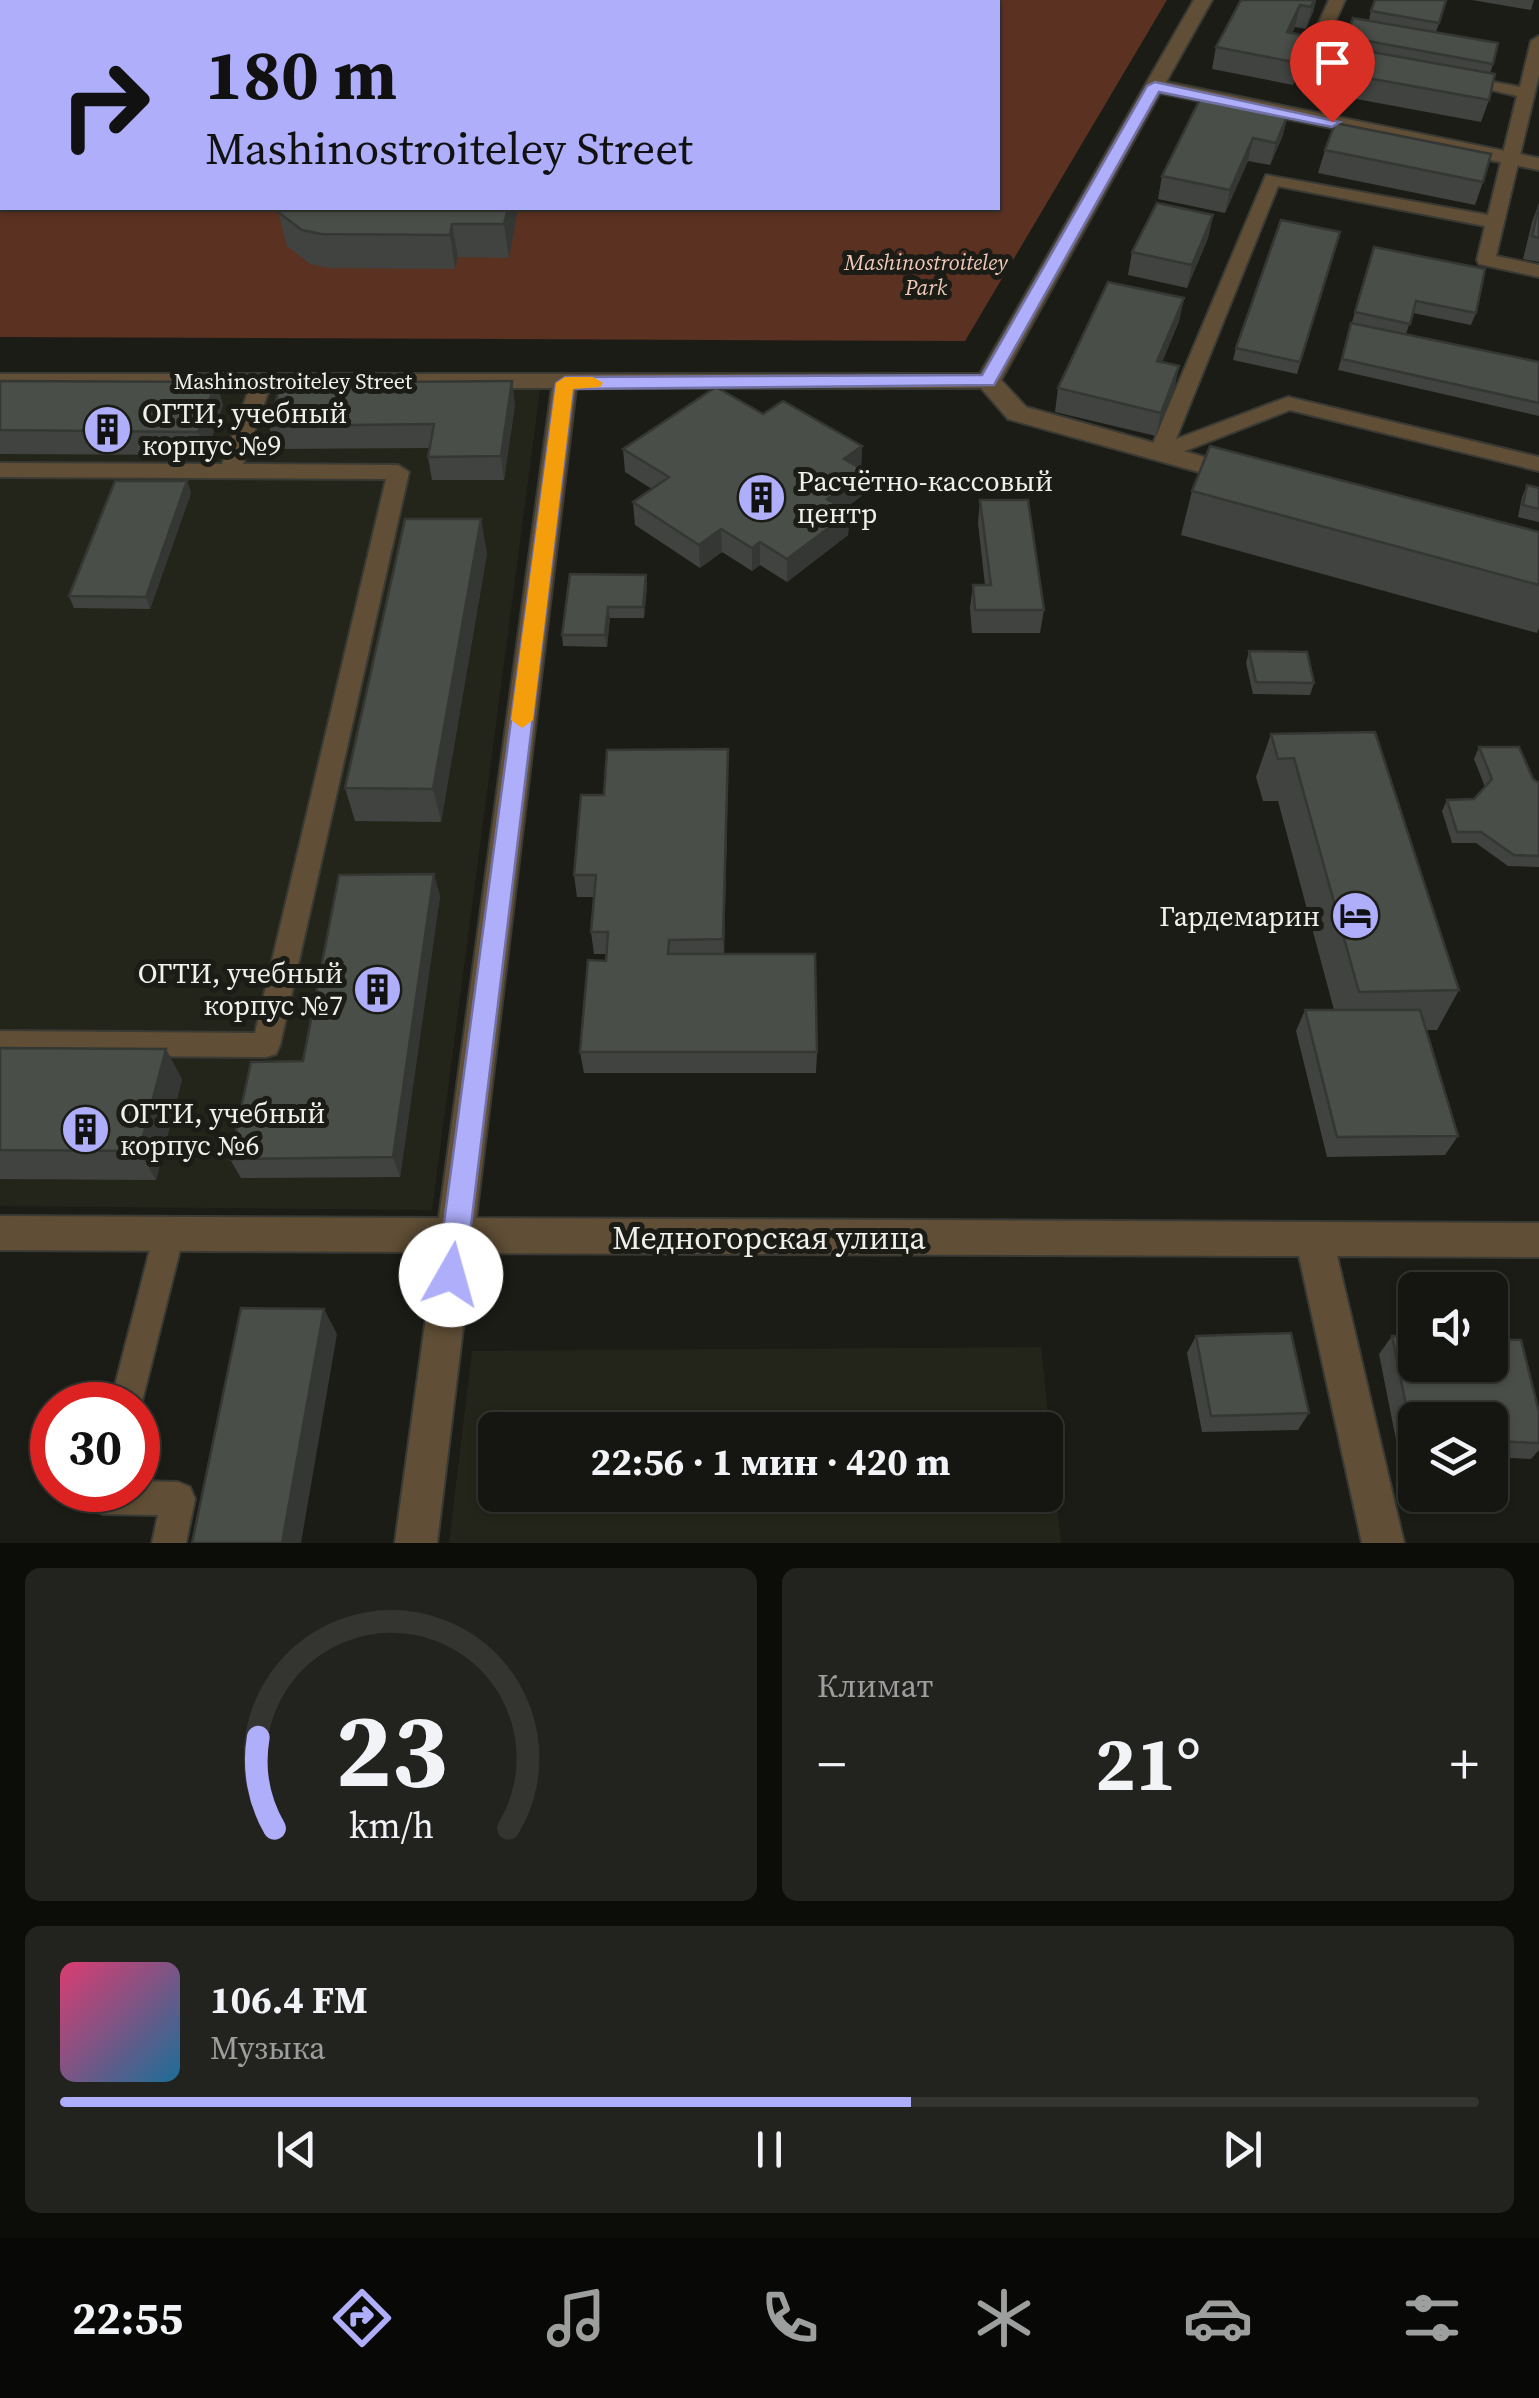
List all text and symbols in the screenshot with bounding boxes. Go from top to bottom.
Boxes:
pin [1290,20,1375,123]
text: 180 m [205,26,397,122]
icon: arrive [1305,35,1360,90]
icon: right [40,40,170,170]
text: Mashinostroiteley Street [205,117,693,179]
park label: Mashinostroiteley Park [843,247,1008,302]
street label: Mashinostroiteley Street [174,366,413,396]
place label: ОГТИ, учебный корпус №9 [142,394,347,464]
building icon: ОГТИ, учебный корпус №9 [81,403,133,455]
place label: Расчётно-кассовый центр [797,462,1053,532]
building icon: Расчётно-кассовый центр [736,471,788,523]
hotel icon: Гардемарин [1329,890,1381,942]
place label: Гардемарин [1159,897,1320,935]
place label: ОГТИ, учебный корпус №7 [138,954,343,1024]
building icon: ОГТИ, учебный корпус №7 [352,963,404,1015]
place label: ОГТИ, учебный корпус №6 [120,1094,325,1164]
building icon: ОГТИ, учебный корпус №6 [59,1103,111,1155]
street label: Медногорская улица [612,1216,926,1260]
position arrow [399,1223,503,1327]
map controls [1398,1272,1508,1512]
button: sound [1398,1272,1508,1382]
speed limit sign: 30 [30,1382,160,1512]
button: layers [1398,1402,1508,1512]
text: 22:56 · 1 мин · 420 m [591,1436,950,1488]
text: Климат [817,1664,933,1708]
text: 23 [335,1678,447,1821]
text: 21° [1095,1712,1201,1815]
text: − [817,1726,846,1801]
text: + [1450,1726,1479,1801]
text: km/h [348,1801,434,1850]
text: 106.4 FM [210,1974,368,2026]
text: Музыка [210,2026,326,2070]
icon: previous [269,2122,324,2177]
icon: pause [742,2122,797,2177]
icon: next [1215,2122,1270,2177]
icon: directions [327,2283,397,2353]
icon: music [541,2283,611,2353]
icon: phone [755,2283,825,2353]
icon: climate [969,2283,1039,2353]
icon: car [1183,2283,1253,2353]
icon: filters [1397,2283,1467,2353]
text: 22:55 [72,2287,183,2349]

